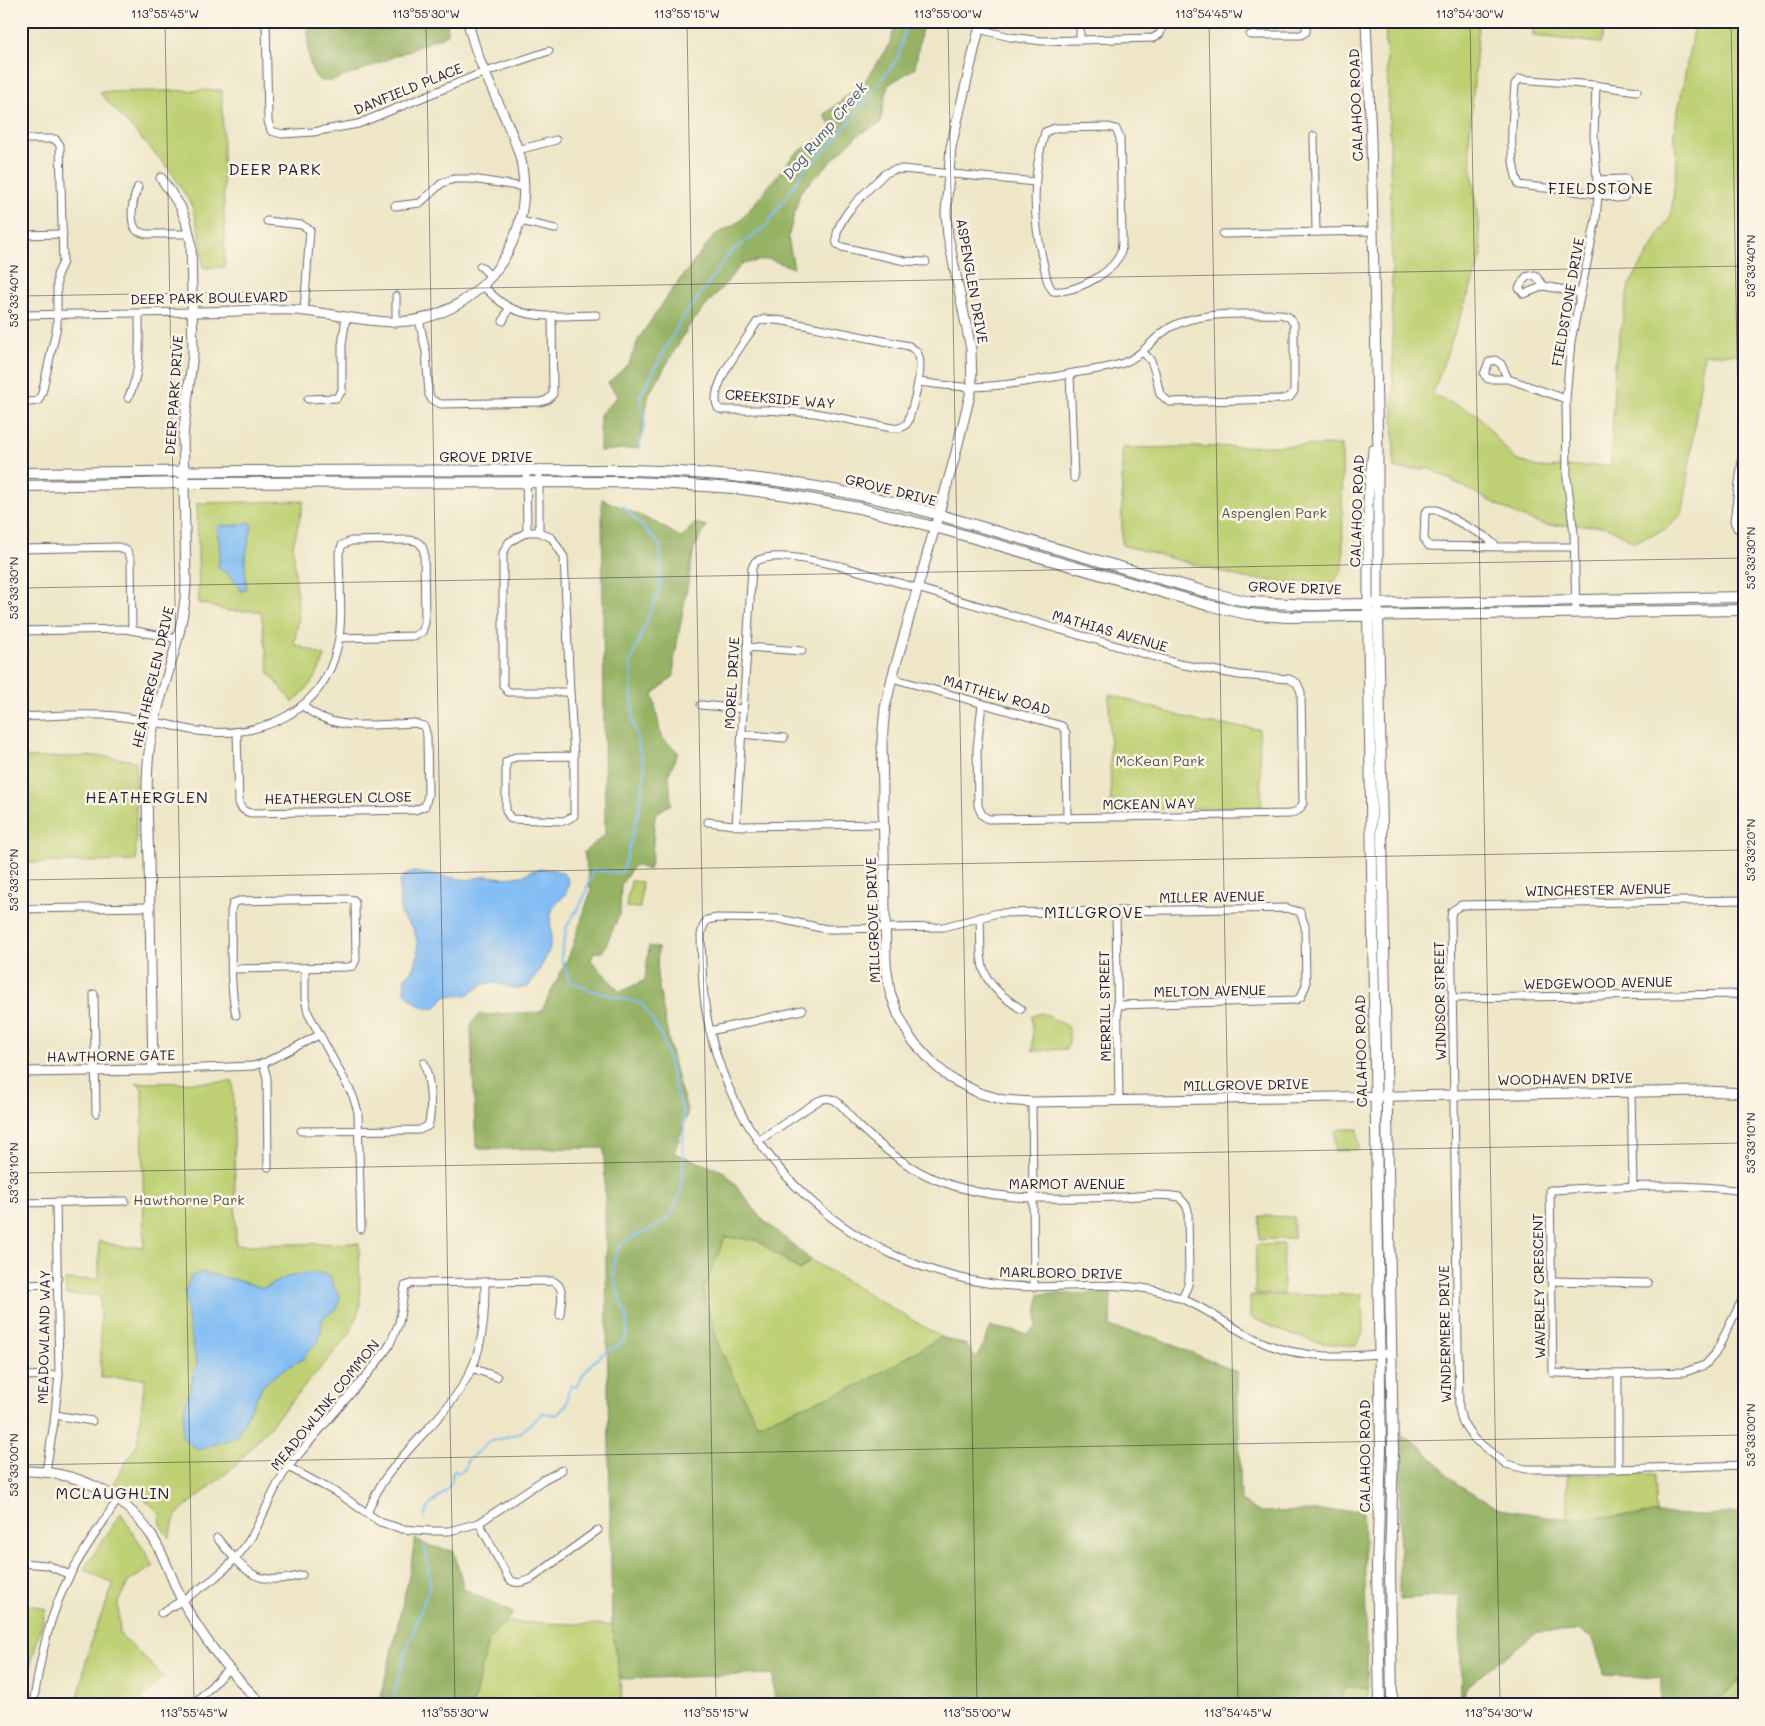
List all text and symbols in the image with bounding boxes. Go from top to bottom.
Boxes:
text: 113°55'45"W [131,5,199,21]
text: 113°55'30"W [392,5,460,21]
text: 113°55'15"W [654,5,720,21]
text: 113°55'00"W [914,5,982,21]
text: 113°54'45"W [1175,5,1243,21]
text: 113°54'30"W [1436,5,1504,21]
street label: CALAHOO ROAD [1344,48,1367,162]
street label: DANFIELD PLACE [351,58,465,119]
water label: Dog Rump Creek [778,77,872,183]
district label: DEER PARK [228,158,322,179]
district label: FIELDSTONE [1548,177,1654,198]
street label: ASPENGLEN DRIVE [952,217,993,345]
text: 53°33'40"N [1742,235,1758,297]
street label: FIELDSTONE DRIVE [1547,236,1588,368]
text: 53°33'40"N [5,265,21,327]
street label: DEER PARK BOULEVARD [130,287,288,308]
street label: DEER PARK DRIVE [160,334,187,455]
street label: CREEKSIDE WAY [724,384,836,413]
street label: GROVE DRIVE [439,447,533,466]
street label: CALAHOO ROAD [1345,454,1368,568]
street label: GROVE DRIVE [843,469,939,510]
park label: Aspenglen Park [1221,503,1327,522]
text: 53°33'30"N [1742,527,1758,589]
text: 53°33'30"N [5,557,21,619]
street label: GROVE DRIVE [1248,576,1342,599]
street label: HEATHERGLEN DRIVE [127,604,178,750]
street label: MATHIAS AVENUE [1050,605,1170,656]
street label: MOREL DRIVE [720,636,743,730]
street label: MATTHEW ROAD [941,670,1053,719]
park label: McKean Park [1115,751,1205,770]
district label: HEATHERGLEN [85,786,209,807]
street label: HEATHERGLEN CLOSE [264,787,412,808]
street label: MCKEAN WAY [1102,793,1196,814]
text: 53°33'20"N [1742,819,1758,881]
text: 53°33'20"N [5,849,21,911]
street label: MILLGROVE DRIVE [861,857,884,983]
street label: WINCHESTER AVENUE [1525,879,1671,900]
street label: MILLER AVENUE [1159,886,1265,907]
district label: MILLGROVE [1044,901,1144,922]
street label: WINDSOR STREET [1429,941,1450,1061]
street label: MERRILL STREET [1094,950,1115,1062]
street label: WEDGEWOOD AVENUE [1523,972,1673,993]
street label: MELTON AVENUE [1154,980,1266,1001]
street label: CALAHOO ROAD [1350,994,1371,1108]
street label: HAWTHORNE GATE [47,1045,175,1066]
street label: WOODHAVEN DRIVE [1497,1068,1633,1089]
street label: MILLGROVE DRIVE [1183,1074,1309,1095]
text: 53°33'10"N [1742,1112,1758,1174]
text: 53°33'10"N [5,1142,21,1204]
street label: MARMOT AVENUE [1009,1174,1125,1193]
park label: Hawthorne Park [133,1190,245,1209]
street label: WAVERLEY CRESCENT [1528,1213,1549,1359]
street label: MARLBORO DRIVE [999,1262,1123,1283]
street label: WINDERMERE DRIVE [1434,1265,1455,1403]
street label: MEADOWLAND WAY [33,1270,54,1404]
street label: MEADOWLINK COMMON [266,1335,383,1474]
street label: CALAHOO ROAD [1355,1400,1374,1512]
text: 53°33'00"N [1742,1403,1758,1467]
text: 53°33'00"N [5,1433,21,1497]
district label: MCLAUGHLIN [56,1482,170,1503]
text: 113°55'45"W [160,1704,228,1720]
text: 113°55'30"W [421,1704,489,1720]
text: 113°55'15"W [683,1704,749,1720]
text: 113°55'00"W [943,1704,1011,1720]
text: 113°54'45"W [1204,1704,1272,1720]
text: 113°54'30"W [1465,1704,1533,1720]

